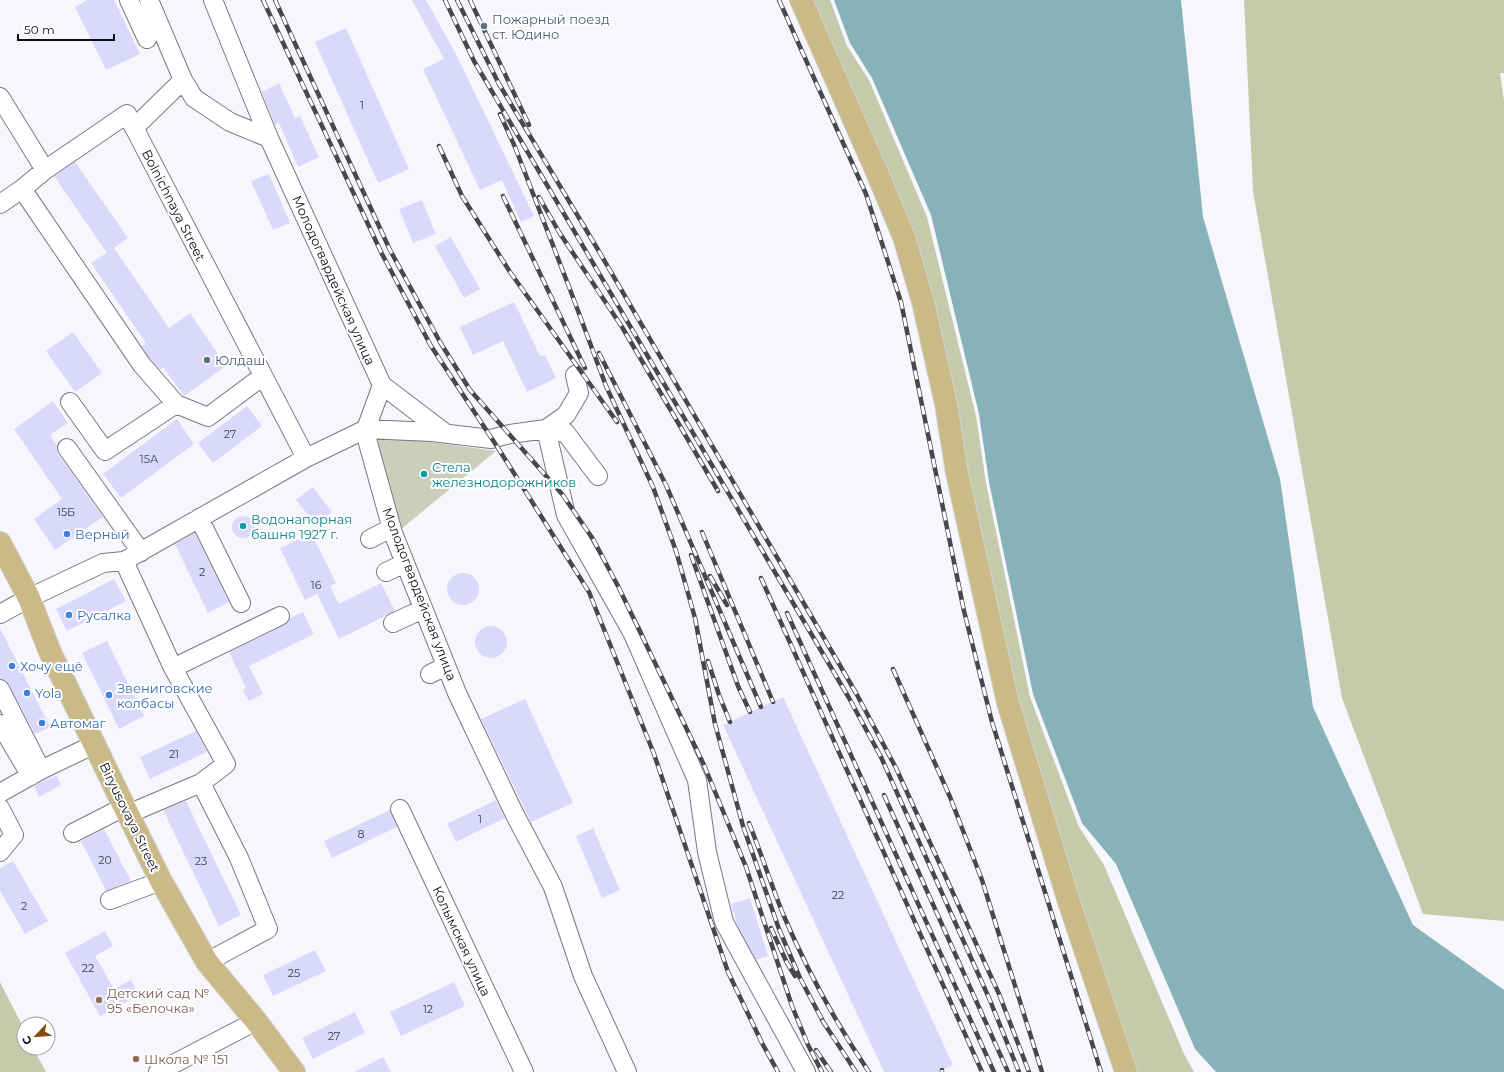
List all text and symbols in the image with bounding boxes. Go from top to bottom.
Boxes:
place label: Пожарный поезд ст. Юдино [492,11,610,42]
scale bar [18,16,114,42]
marker: Пожарный поезд ст. Юдино [479,21,489,31]
text: 50 m [24,22,55,37]
house number: 1 [360,98,364,112]
street label: Bolnichnaya Street [139,147,209,263]
street label: Молодогвардейская улица [289,193,379,367]
place label: Юлдаш [215,352,265,368]
marker: Юлдаш [202,355,212,365]
house number: 27 [224,427,236,441]
house number: 15А [140,452,159,466]
place label: Стела железнодорожников [432,459,576,490]
marker: Стела железнодорожников [419,469,429,479]
house number: 15Б [57,505,75,519]
street label: Молодогвардейская улица [380,505,460,683]
place label: Водонапорная башня 1927 г. [251,511,352,542]
marker: Водонапорная башня 1927 г. [238,521,248,531]
place label: Верный [75,526,130,542]
marker: Верный [62,529,72,539]
house number: 2 [199,565,205,579]
house number: 16 [311,578,322,592]
place label: Русалка [77,607,131,623]
marker: Русалка [64,610,74,620]
place label: Хочу ещё [20,658,83,674]
marker: Хочу ещё [7,661,17,671]
place label: Звениговские колбасы [117,680,213,711]
place label: Yola [35,685,62,701]
marker: Yola [22,688,32,698]
marker: Звениговские колбасы [104,690,114,700]
place label: Автомаг [50,715,107,731]
marker: Автомаг [37,718,47,728]
house number: 21 [169,747,179,761]
street label: Biryusovaya Street [97,760,163,874]
house number: 1 [478,812,482,826]
house number: 8 [357,827,365,841]
house number: 20 [98,853,112,867]
house number: 23 [195,854,207,868]
street label: Колымская улица [429,883,495,999]
house number: 22 [832,888,844,902]
house number: 2 [21,899,27,913]
house number: 22 [82,961,94,975]
house number: 25 [288,966,300,980]
place label: Детский сад № 95 «Белочка» [107,985,209,1016]
marker: Детский сад № 95 «Белочка» [94,995,104,1005]
house number: 12 [423,1002,433,1016]
north arrow [16,1016,56,1056]
house number: 27 [328,1029,340,1043]
text: С [19,1034,35,1047]
place label: Школа № 151 [144,1051,229,1067]
marker: Школа № 151 [131,1054,141,1064]

